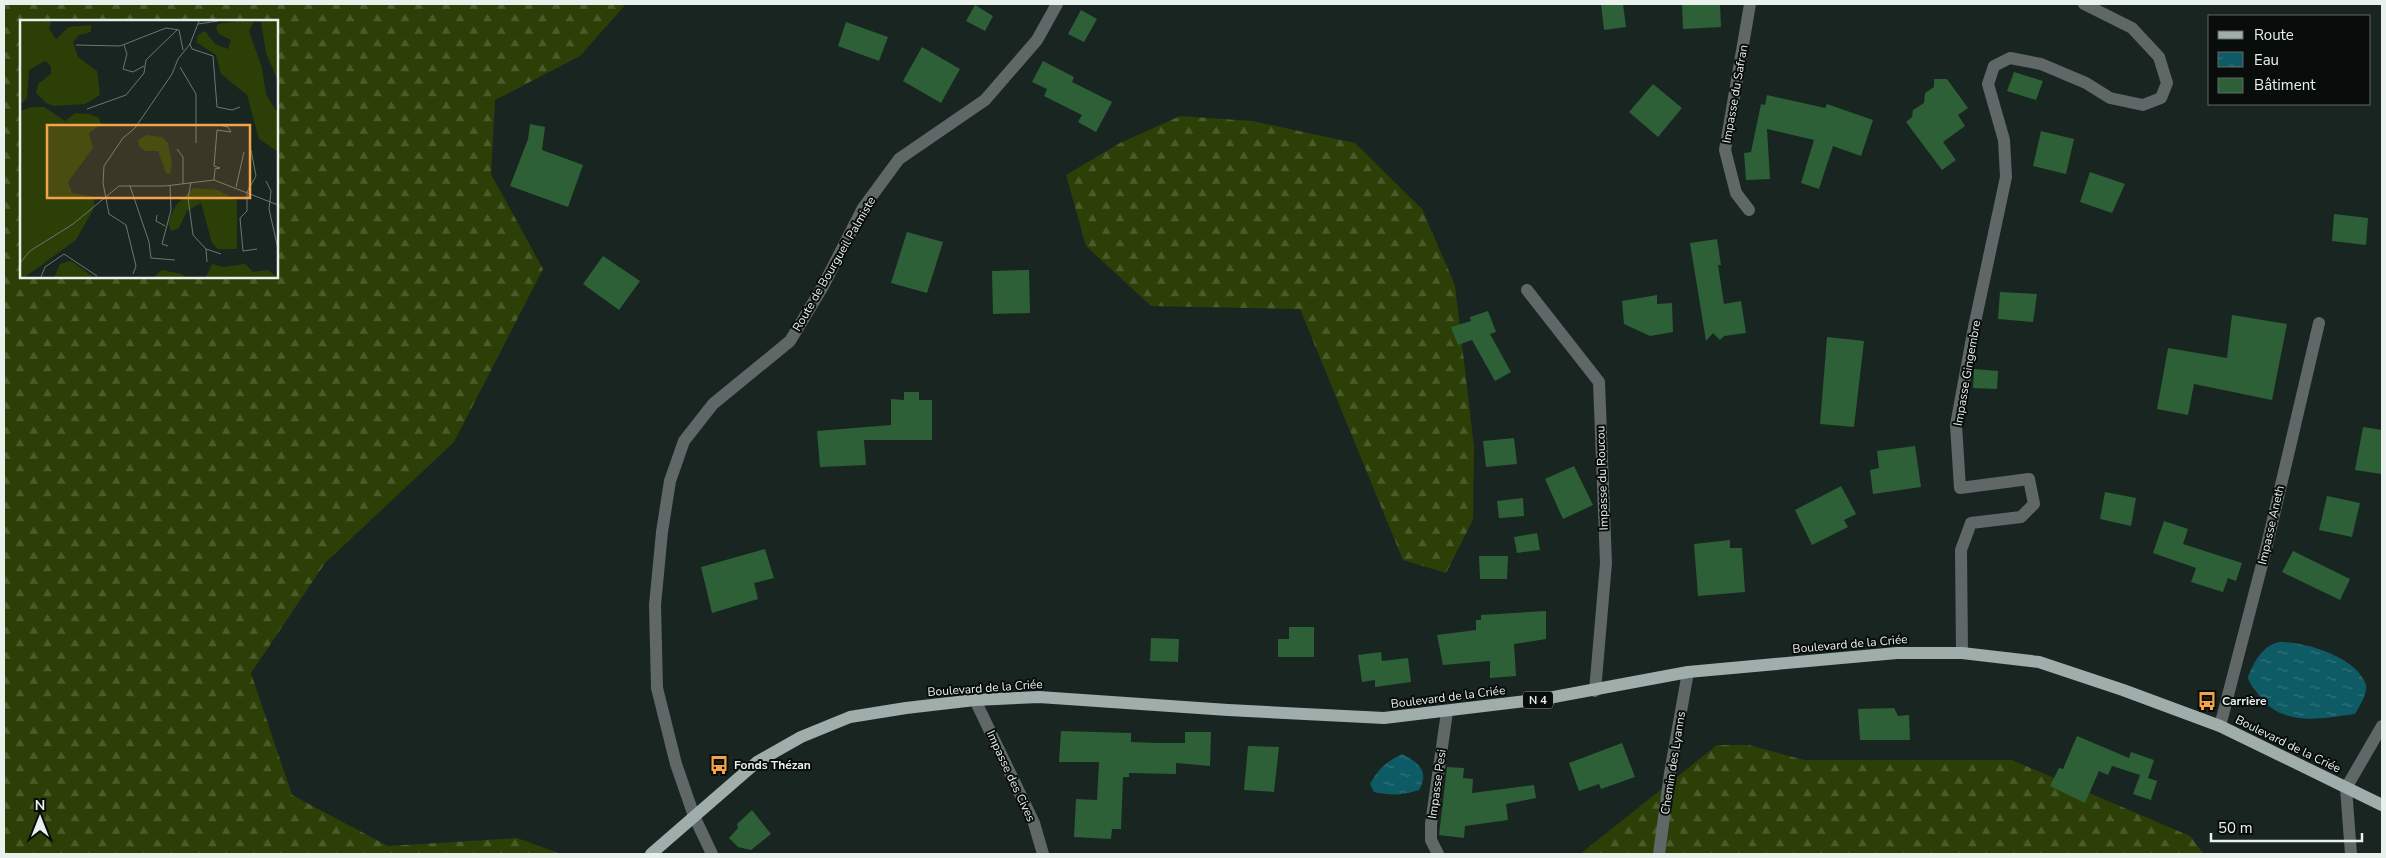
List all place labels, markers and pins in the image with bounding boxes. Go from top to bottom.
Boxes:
bus stop icon: Carrière [2196,690,2218,712]
place label: Carrière [2222,693,2267,709]
bus stop icon: Fonds Thézan [708,754,730,776]
place label: Fonds Thézan [734,757,811,773]

